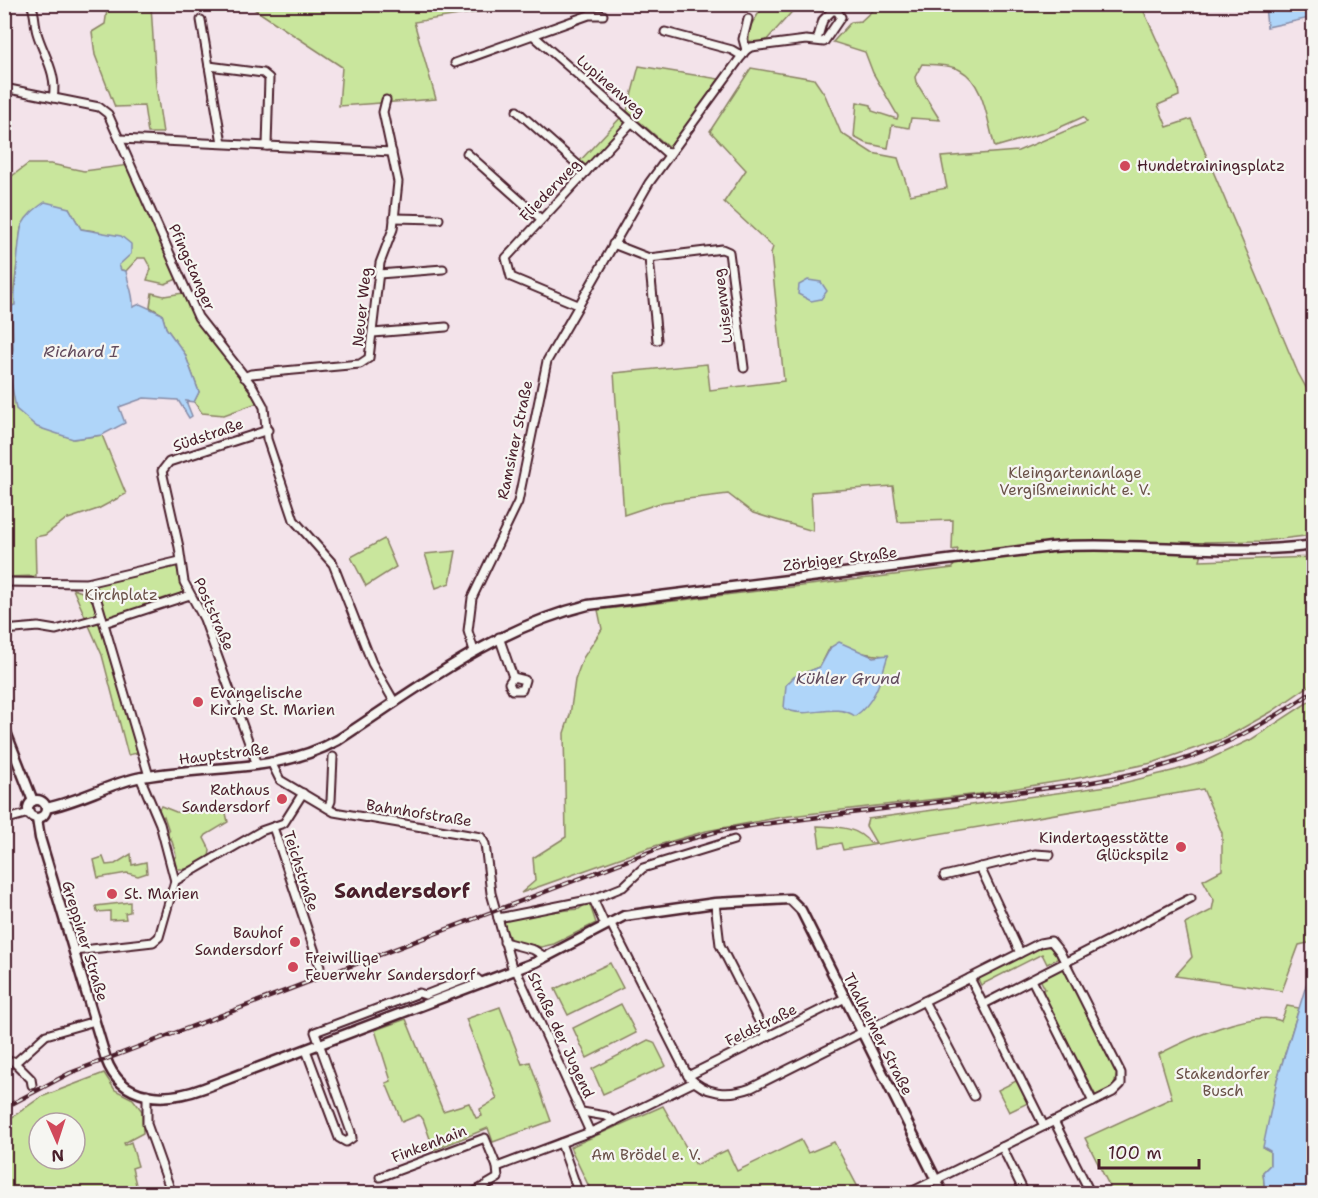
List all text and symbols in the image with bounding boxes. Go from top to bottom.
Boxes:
street label: Lupinenweg [572,50,650,122]
street label: Fliederweg [515,154,585,226]
place label: Hundetrainingsplatz [1137,156,1285,176]
marker: Hundetrainingsplatz [1118,159,1132,173]
street label: Pfingstanger [164,221,220,313]
street label: Neuer Weg [348,266,376,348]
street label: Luisenweg [709,268,737,344]
water label: Richard I [44,341,120,362]
street label: Ramsiner Straße [493,379,537,501]
street label: Südstraße [170,414,246,456]
park label: Kleingartenanlage Vergißmeinnicht e. V. [999,463,1151,500]
street label: Zörbiger Straße [782,542,898,576]
street label: Poststraße [189,574,239,654]
park label: Kirchplatz [84,585,158,605]
water label: Kühler Grund [796,668,901,689]
place label: Evangelische Kirche St. Marien [210,683,335,720]
marker: Evangelische Kirche St. Marien [191,695,205,709]
street label: Hauptstraße [178,739,270,769]
place label: Rathaus Sandersdorf [182,780,271,817]
marker: Rathaus Sandersdorf [275,792,289,806]
street label: Bahnhofstraße [365,795,473,831]
street label: Teichstraße [279,828,323,914]
place label: Kindertagesstätte Glückspilz [1039,828,1169,865]
marker: Kindertagesstätte Glückspilz [1174,840,1188,854]
district label: Sandersdorf [334,877,470,905]
street label: Greppiner Straße [57,878,113,1004]
place label: St. Marien [124,884,199,904]
marker: St. Marien [105,887,119,901]
place label: Bauhof Sandersdorf [195,923,284,960]
marker: Bauhof Sandersdorf [288,935,302,949]
place label: Freiwillige Feuerwehr Sandersdorf [305,948,476,985]
marker: Freiwillige Feuerwehr Sandersdorf [286,960,300,974]
street label: Straße der Jugend [523,969,599,1102]
street label: Thalheimer Straße [839,969,917,1099]
street label: Feldstraße [722,999,800,1051]
park label: Stakendorfer Busch [1176,1064,1270,1101]
north arrow [27,1111,87,1171]
street label: Finkenhain [389,1121,469,1167]
scale bar [1099,1132,1200,1170]
text: 100 m [1108,1141,1162,1165]
text: N [51,1145,65,1166]
park label: Am Brödel e. V. [591,1145,701,1165]

